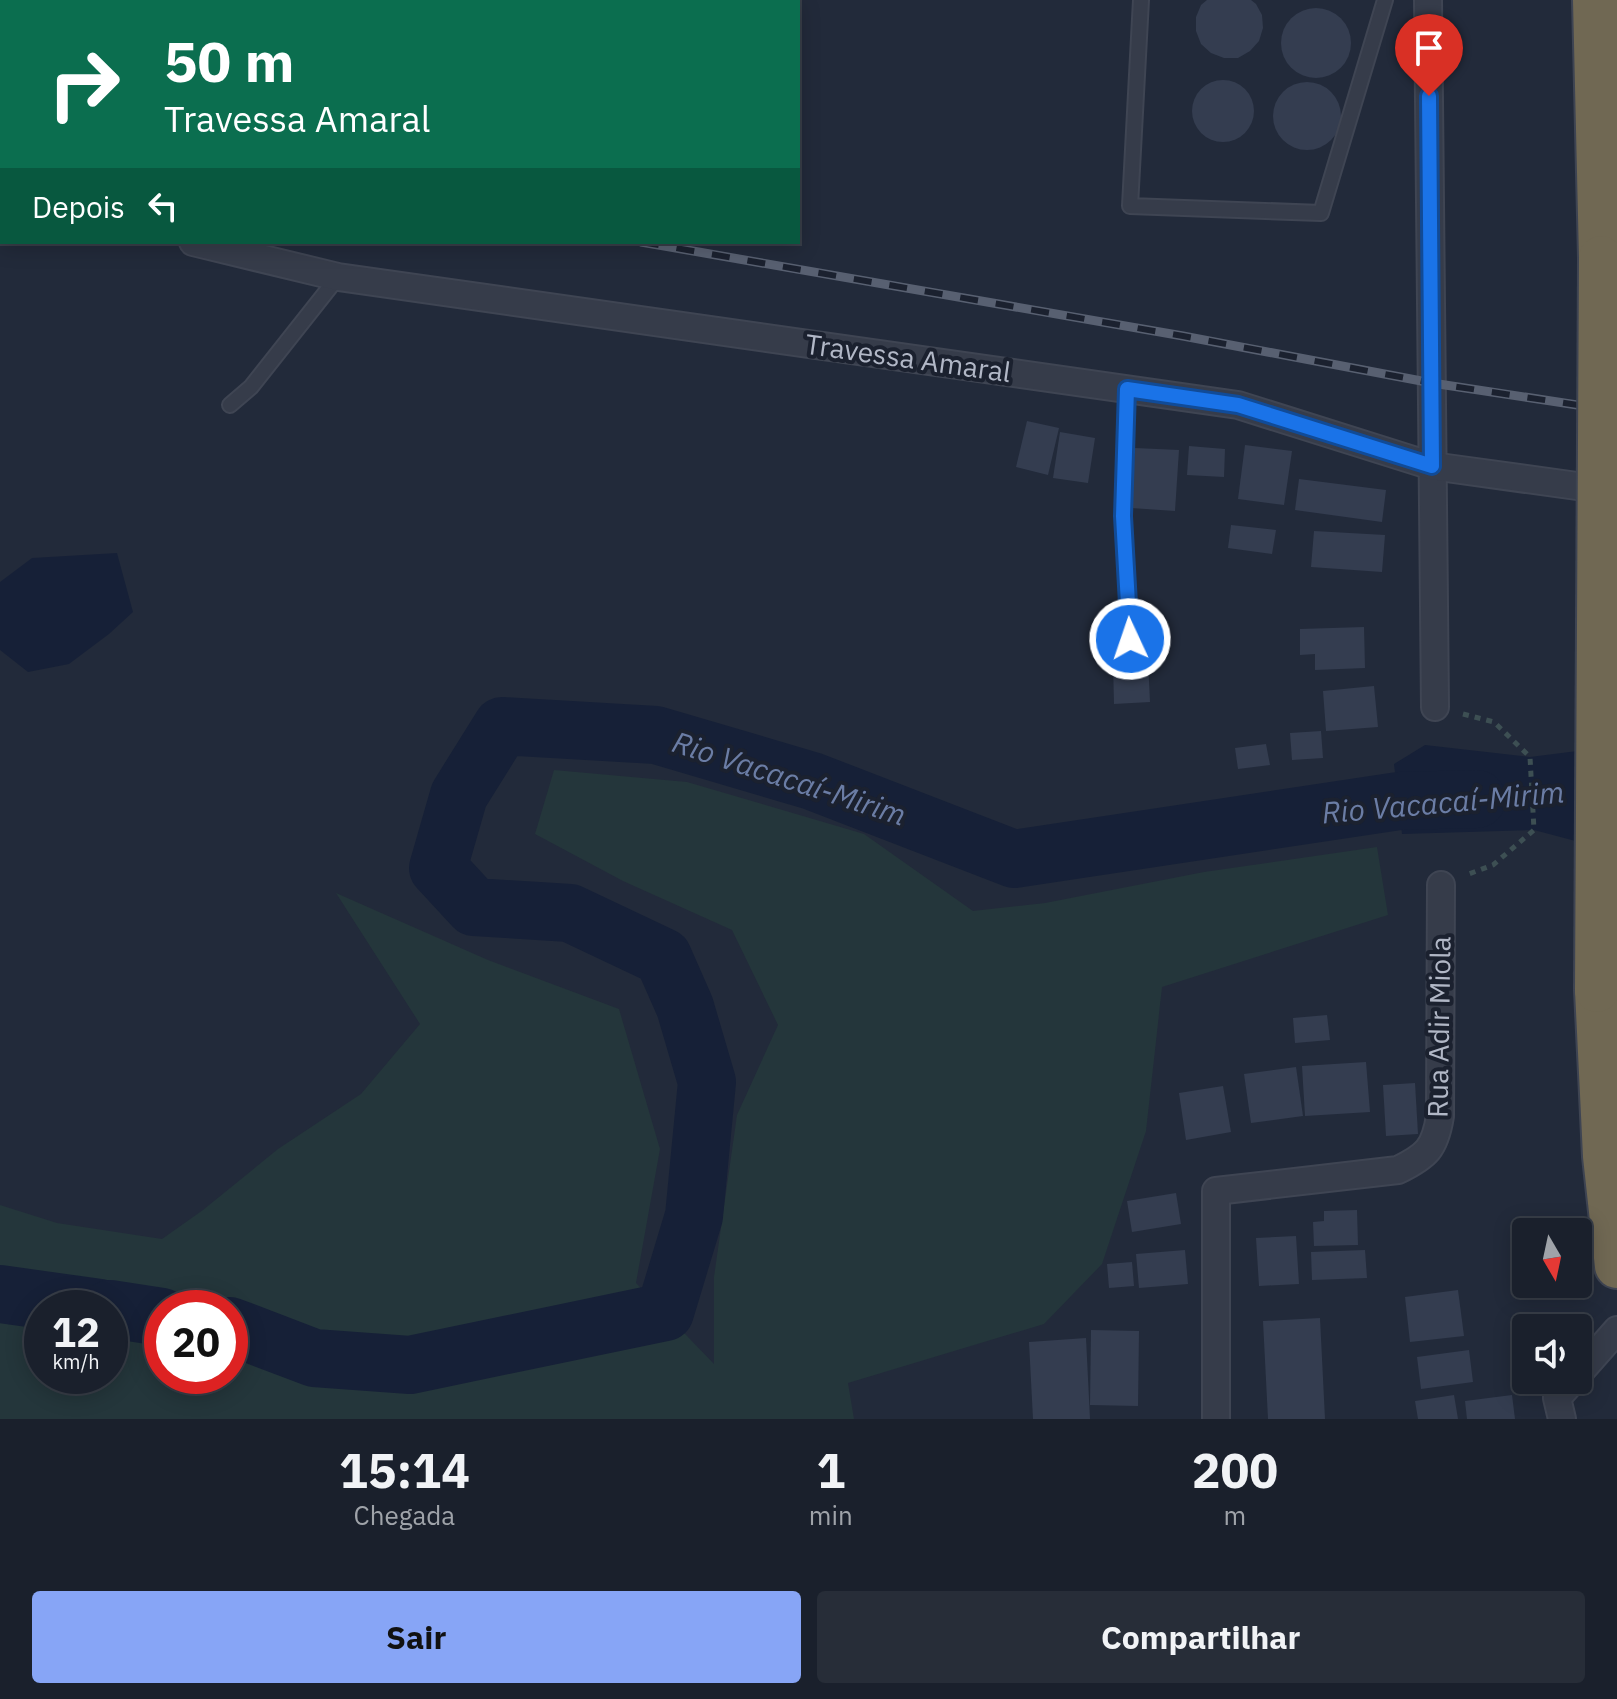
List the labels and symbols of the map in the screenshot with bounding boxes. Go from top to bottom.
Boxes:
pin [1395,14.0,1463,96]
street label: Travessa Amaral [803,325,1013,390]
position arrow [1088,597,1172,681]
water label: Rio Vacacaí-Mirim [668,721,911,834]
water label: Rio Vacacaí-Mirim [1320,771,1566,832]
street label: Rua Adir Miola [1418,936,1459,1118]
north arrow [1512,1218,1592,1298]
speed limit sign: 20 [144,1290,248,1394]

